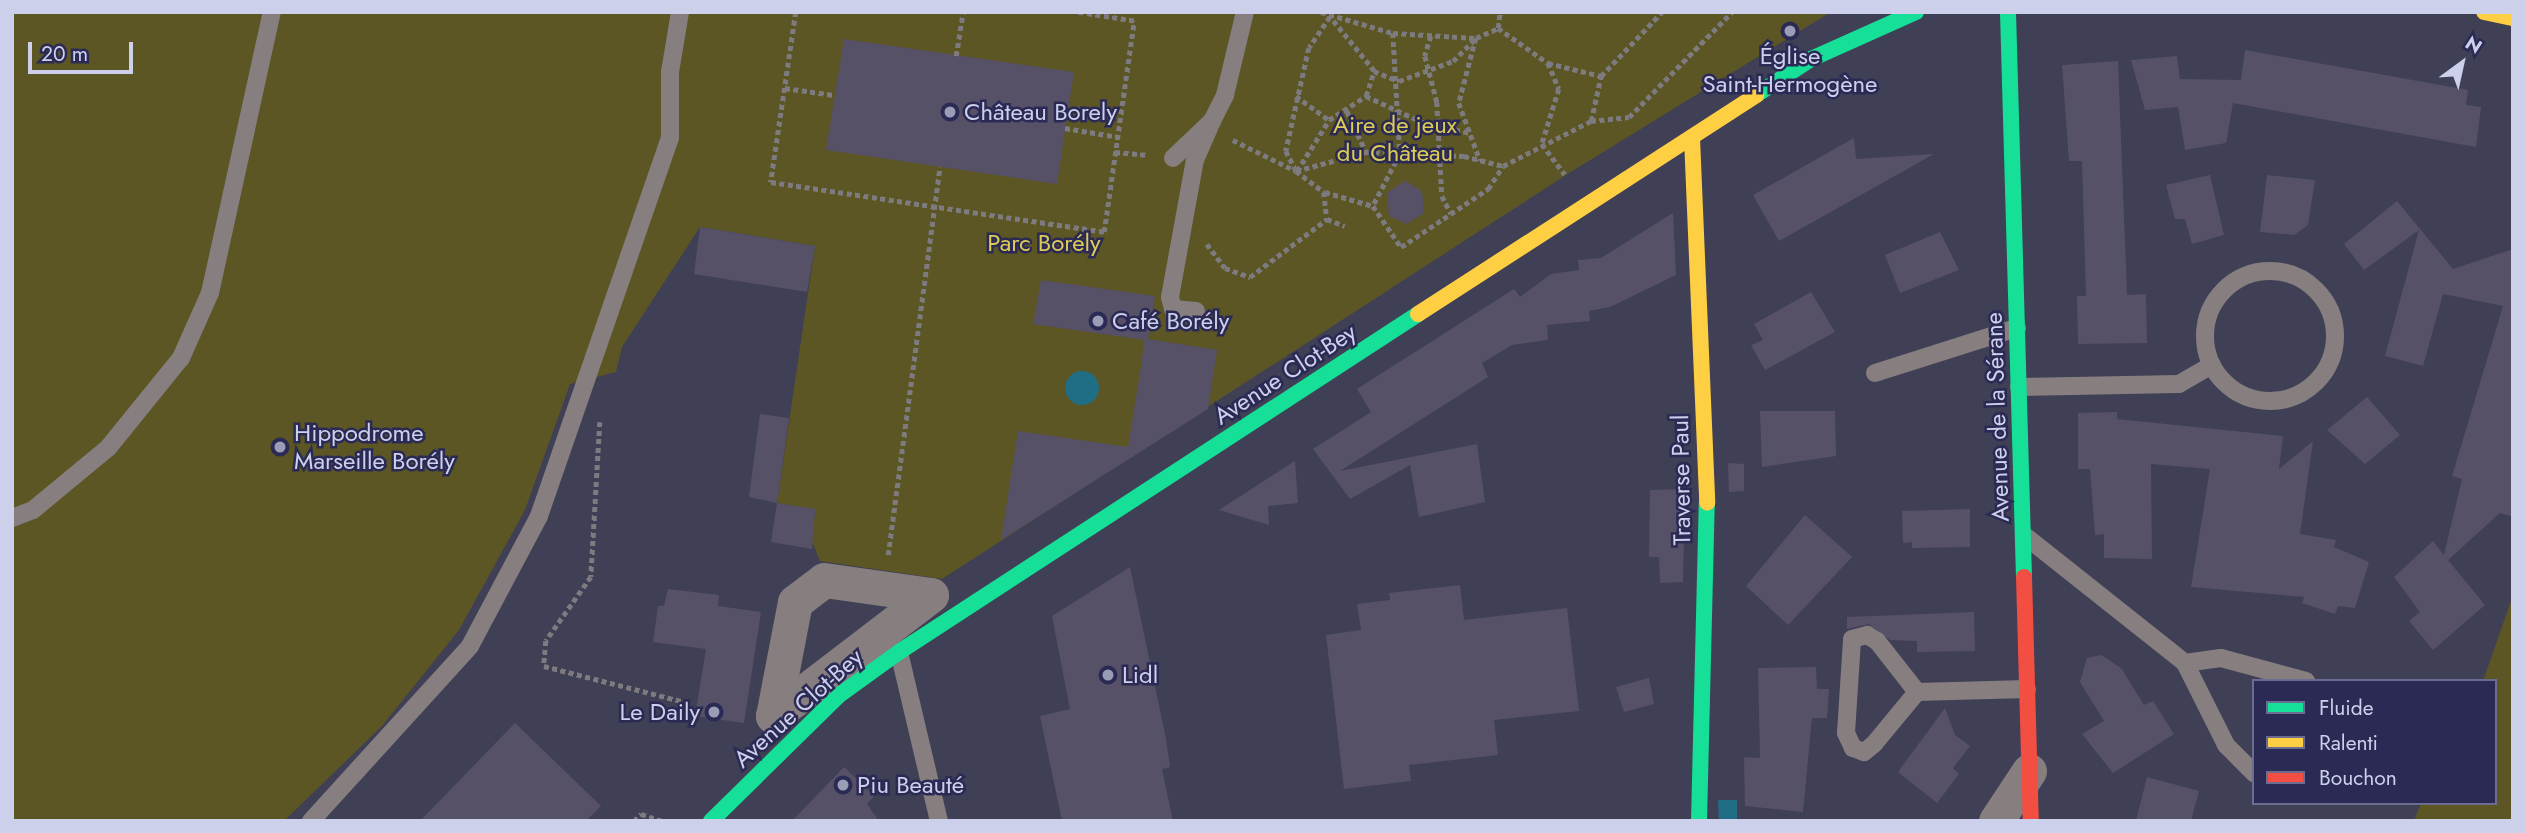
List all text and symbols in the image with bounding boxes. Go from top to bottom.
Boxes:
marker: Église Saint-Hermogène [1782,23,1798,39]
scale bar [32,28,136,72]
north arrow [2427,28,2497,98]
text: N [2460,30,2487,60]
text: 20 m [41,39,88,69]
place label: Église Saint-Hermogène [1703,42,1877,98]
place label: Château Borely [964,98,1117,126]
marker: Château Borely [942,104,958,120]
park label: Aire de jeux du Château [1333,111,1457,167]
park label: Parc Borély [987,229,1101,257]
place label: Café Borély [1112,307,1229,335]
street label: Avenue de la Sérane [1979,312,2015,522]
marker: Café Borély [1090,313,1106,329]
street label: Avenue Clot-Bey [1208,317,1362,431]
street label: Traverse Paul [1665,414,1697,546]
place label: Hippodrome Marseille Borély [294,419,455,475]
marker: Hippodrome Marseille Borély [272,439,288,455]
street label: Avenue Clot-Bey [728,643,868,773]
place label: Lidl [1122,661,1158,689]
marker: Lidl [1100,667,1116,683]
legend [2252,679,2497,805]
text: Fluide [2319,693,2374,723]
place label: Le Daily [619,698,700,726]
marker: Le Daily [706,704,722,720]
text: Ralenti [2319,728,2378,758]
text: Bouchon [2319,763,2397,793]
place label: Piu Beauté [857,771,964,799]
marker: Piu Beauté [835,777,851,793]

